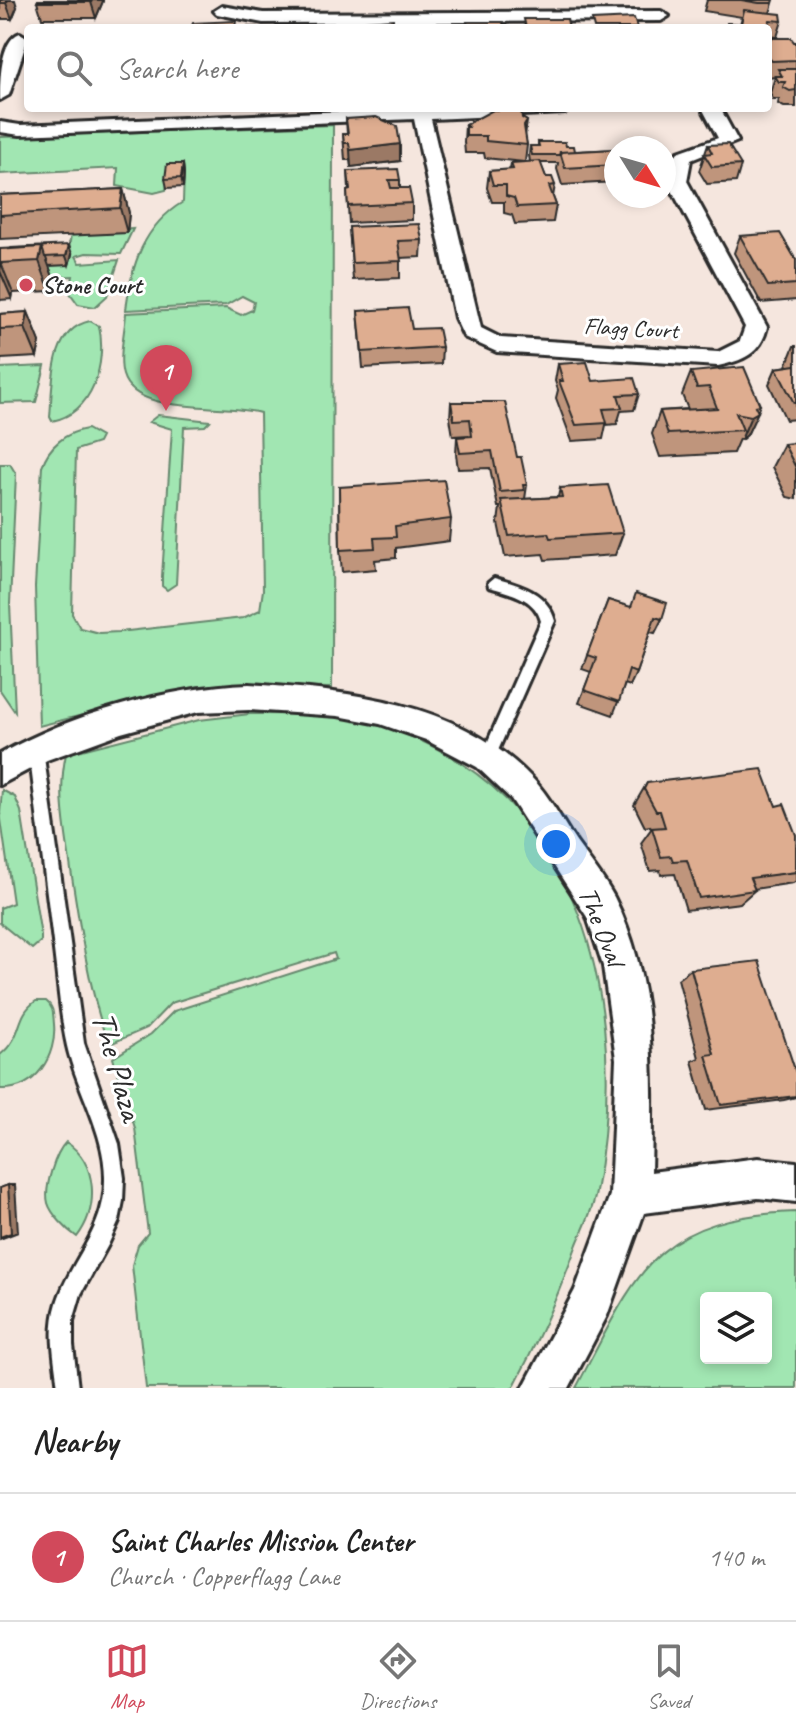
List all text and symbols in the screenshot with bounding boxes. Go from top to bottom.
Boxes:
search box [24,24,772,112]
icon: search [52,46,96,90]
text: Search here [116,49,238,87]
north arrow [604,136,676,208]
place label: Stone Court [42,270,145,300]
marker: Stone Court [17,276,35,294]
street label: Flagg Court [583,311,681,346]
pin: 1 [140,345,192,411]
your location [536,824,576,864]
street label: The Oval [571,882,635,975]
street label: The Plaza [82,1007,155,1128]
map controls [700,1292,772,1364]
button: layers [700,1292,772,1364]
text: Nearby [32,1419,118,1462]
text: Saint Charles Mission Center [108,1522,413,1560]
text: 1 [52,1541,64,1574]
text: 140 m [708,1541,764,1574]
text: Church · Copperflagg Lane [108,1560,339,1593]
tab: Map [105,1639,149,1715]
tab: Directions [360,1639,436,1715]
tab: Saved [647,1639,691,1715]

